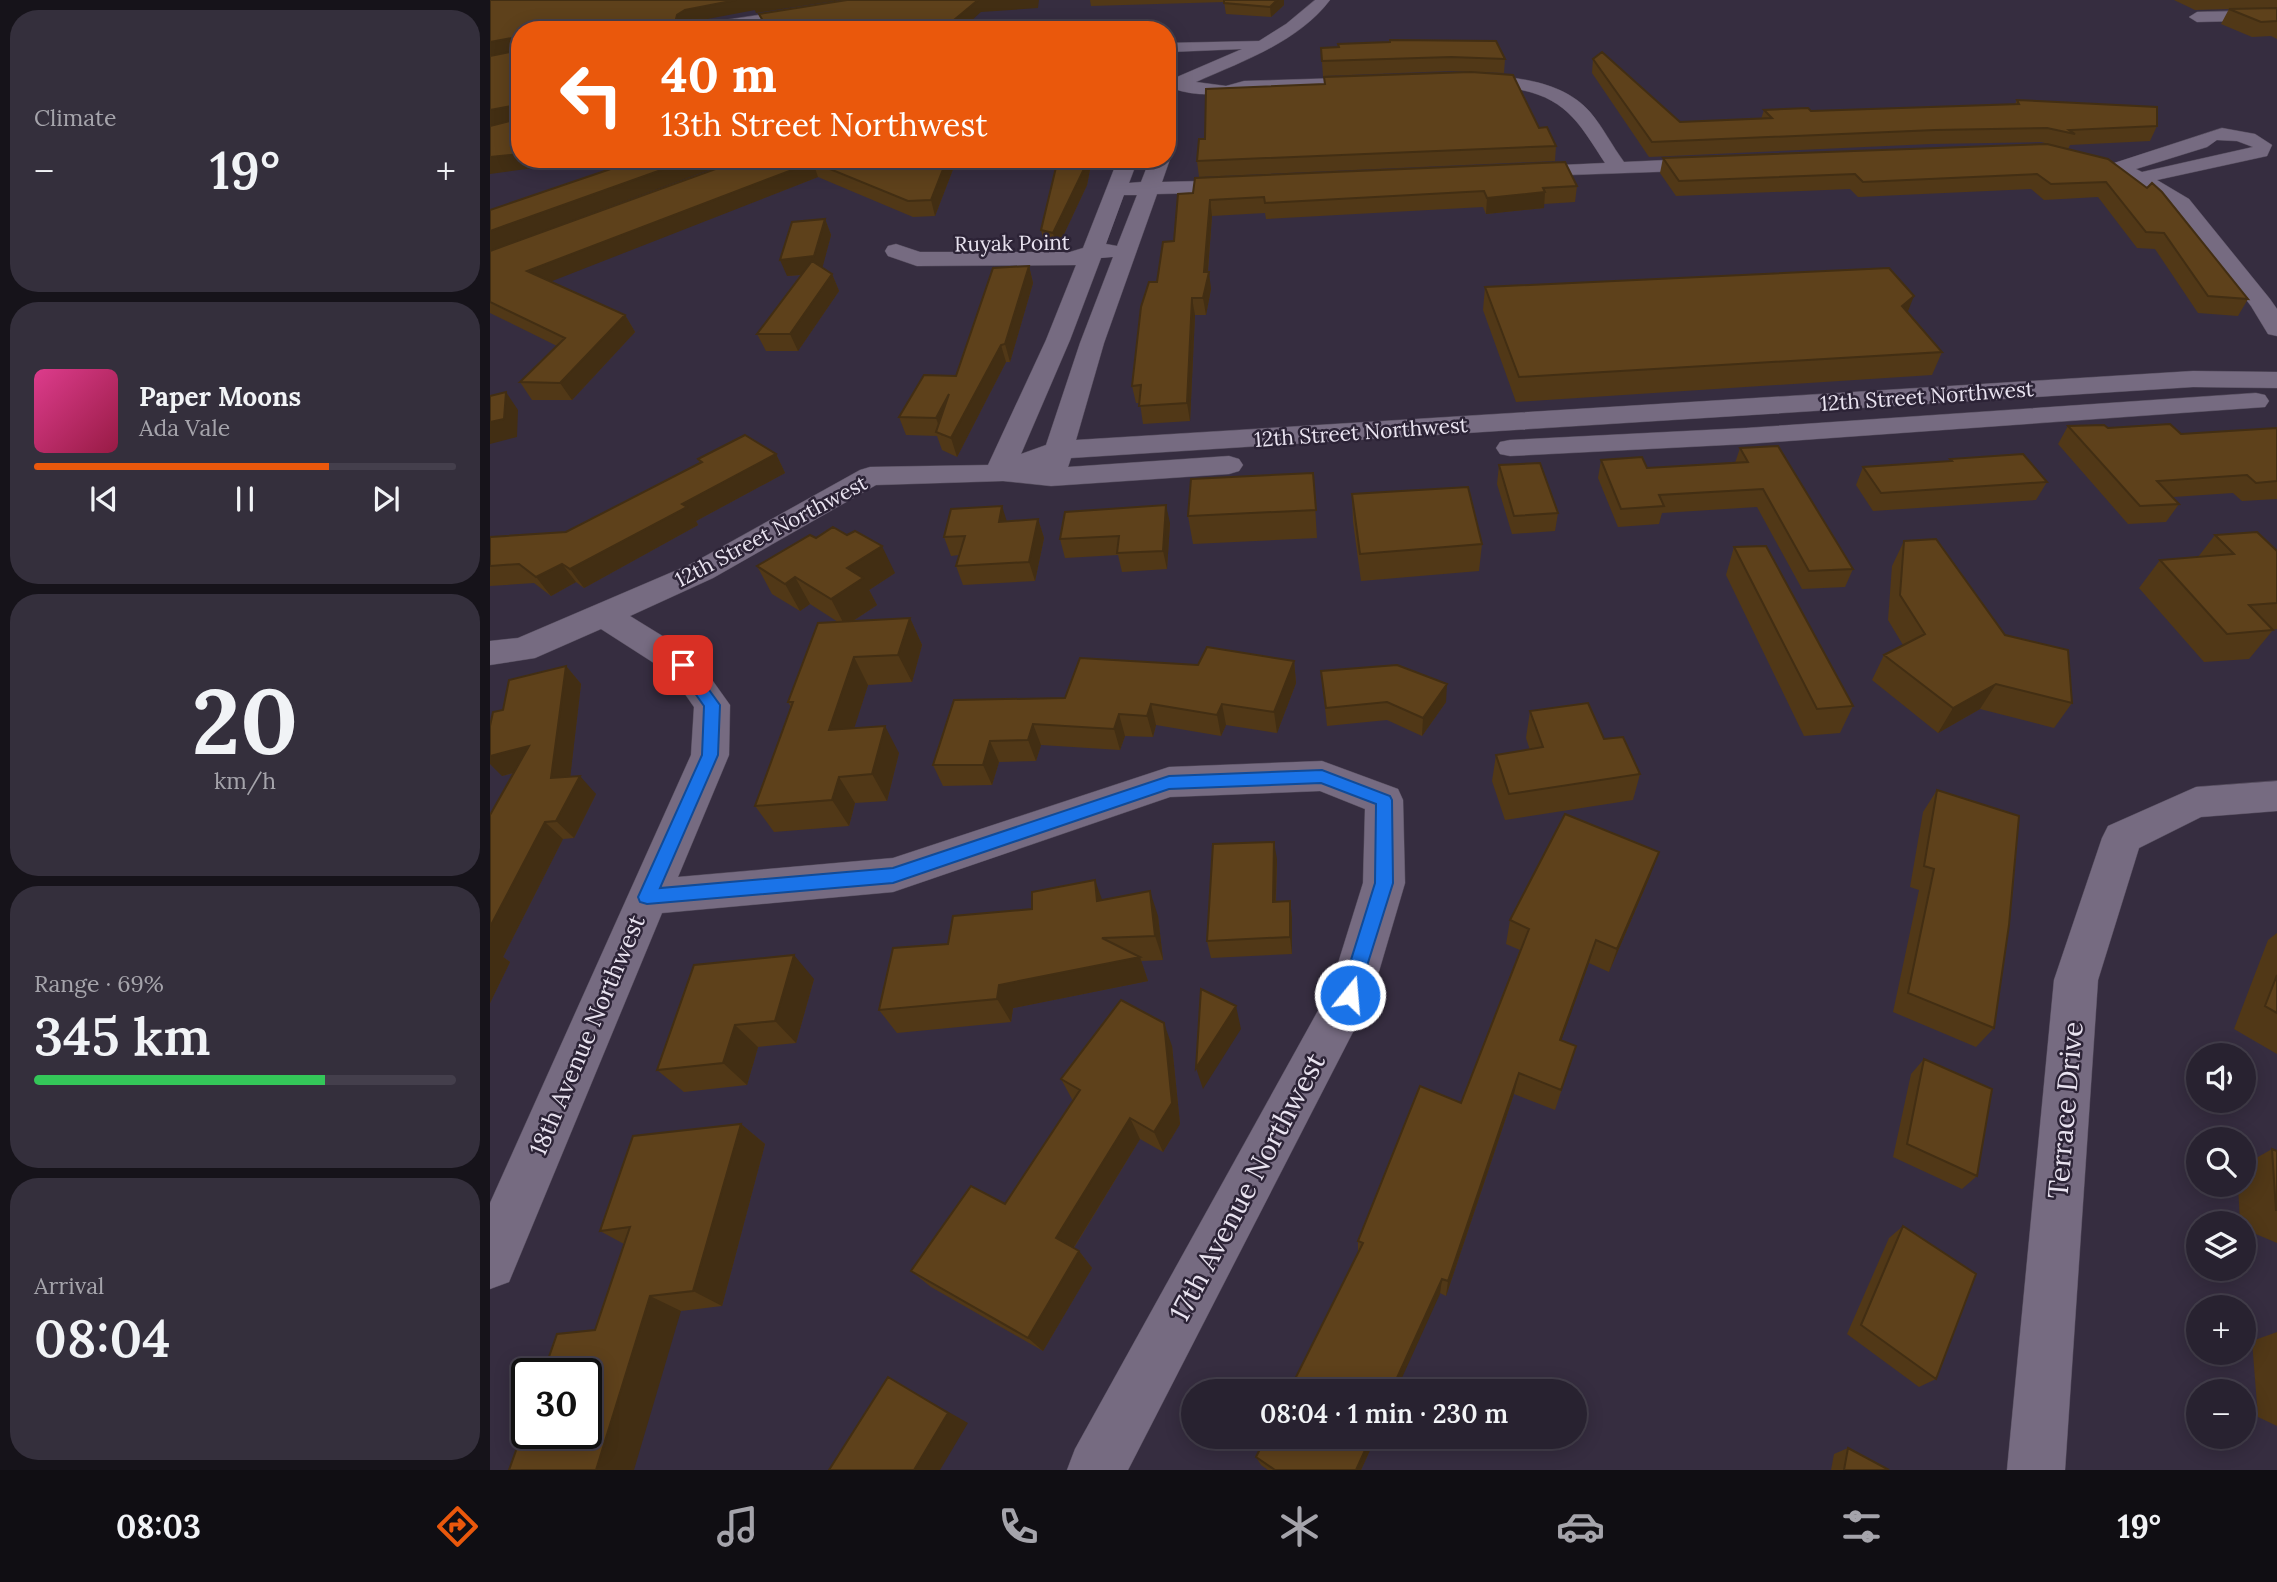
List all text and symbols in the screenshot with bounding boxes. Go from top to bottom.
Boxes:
text: 40 m [661,43,777,105]
icon: left [546,49,637,140]
text: Climate [34,103,116,132]
text: 13th Street Northwest [661,104,988,145]
text: 19° [210,137,280,203]
text: − [34,147,54,195]
text: + [436,147,456,195]
street label: Ruyak Point [954,228,1071,258]
street label: 12th Street Northwest [1819,375,2036,417]
text: Paper Moons [139,380,301,413]
street label: 12th Street Northwest [1253,411,1470,453]
text: Ada Vale [139,413,230,442]
street label: 12th Street Northwest [670,468,873,593]
icon: previous [85,480,123,518]
icon: pause [226,480,264,518]
icon: next [367,480,405,518]
pin [653,635,713,695]
icon: arrive [664,646,702,684]
text: 20 [192,662,298,779]
text: km/h [214,766,276,795]
street label: 18th Avenue Northwest [522,909,652,1160]
position arrow [1313,958,1387,1032]
text: Range · 69% [34,969,164,998]
text: 345 km [34,1003,211,1069]
street label: Terrace Drive [2039,1020,2091,1200]
map controls [2186,1043,2256,1449]
button: sound [2186,1043,2256,1113]
street label: 17th Avenue Northwest [1161,1047,1333,1327]
button: search [2186,1127,2256,1197]
button: layers [2186,1211,2256,1281]
text: Arrival [34,1271,104,1300]
button: + [2186,1295,2256,1365]
text: 08:04 [34,1305,171,1371]
speed limit sign: 30 [511,1358,602,1449]
button: − [2186,1379,2256,1449]
text: 08:04 · 1 min · 230 m [1260,1397,1508,1430]
icon: directions [433,1502,482,1551]
icon: music [713,1502,762,1551]
icon: phone [994,1502,1043,1551]
icon: climate [1275,1502,1324,1551]
icon: car [1556,1502,1605,1551]
icon: filters [1837,1502,1886,1551]
text: 08:03 [116,1506,201,1547]
text: 19° [2117,1506,2161,1547]

